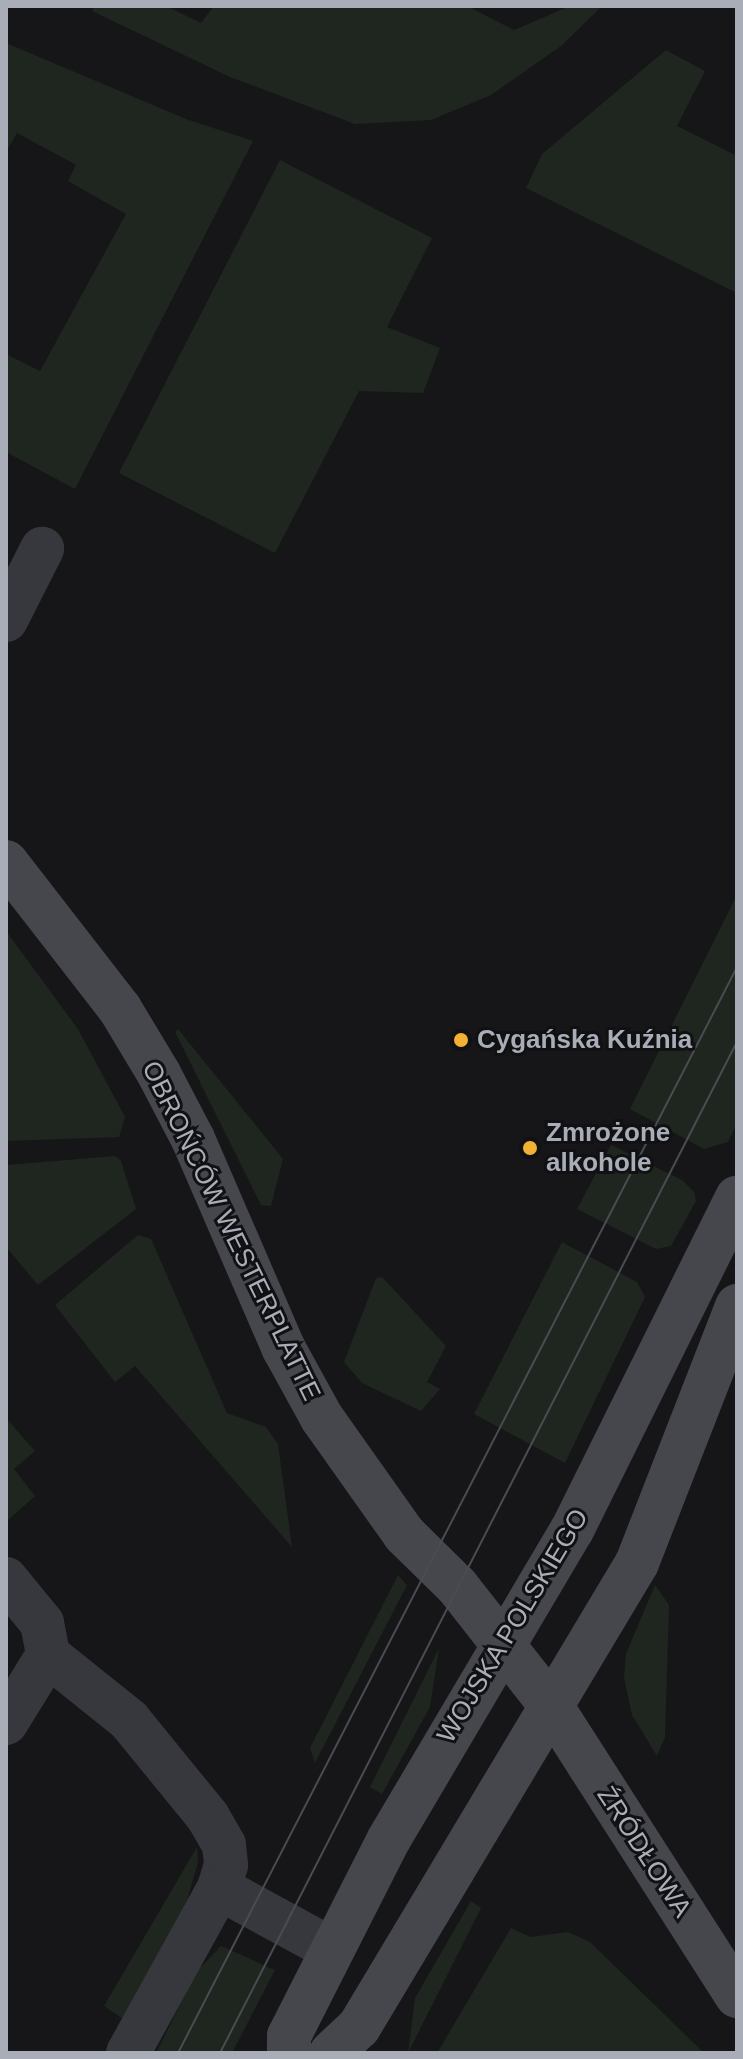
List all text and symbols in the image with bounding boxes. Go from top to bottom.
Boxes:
place label: Cygańska Kuźnia [477,1024,692,1056]
marker: Cygańska Kuźnia [452,1031,470,1049]
street label: OBROŃCÓW WESTERPLATTE [135,1056,327,1406]
place label: Zmrożone alkohole [546,1117,670,1178]
marker: Zmrożone alkohole [521,1139,539,1157]
street label: WOJSKA POLSKIEGO [430,1503,596,1749]
street label: ŹRÓDŁOWA [590,1781,698,1923]

